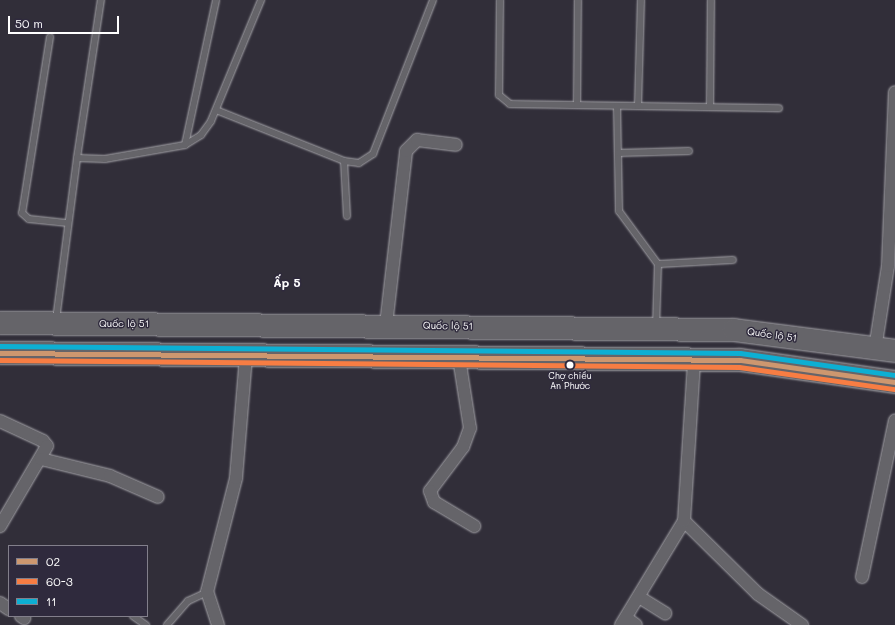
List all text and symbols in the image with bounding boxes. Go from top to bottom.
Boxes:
scale bar [10,8,121,34]
text: 50 m [15,15,43,31]
district label: Ấp 5 [273,276,301,290]
street label: Quốc lộ 51 [99,318,149,330]
street label: Quốc lộ 51 [423,320,473,332]
street label: Quốc lộ 51 [746,326,798,344]
marker: Chợ chiều An Phước [565,360,575,370]
place label: Chợ chiều An Phước [548,371,592,392]
legend [8,545,148,617]
text: 02 [46,553,60,569]
text: 60-3 [46,573,73,589]
text: 11 [46,593,57,609]

